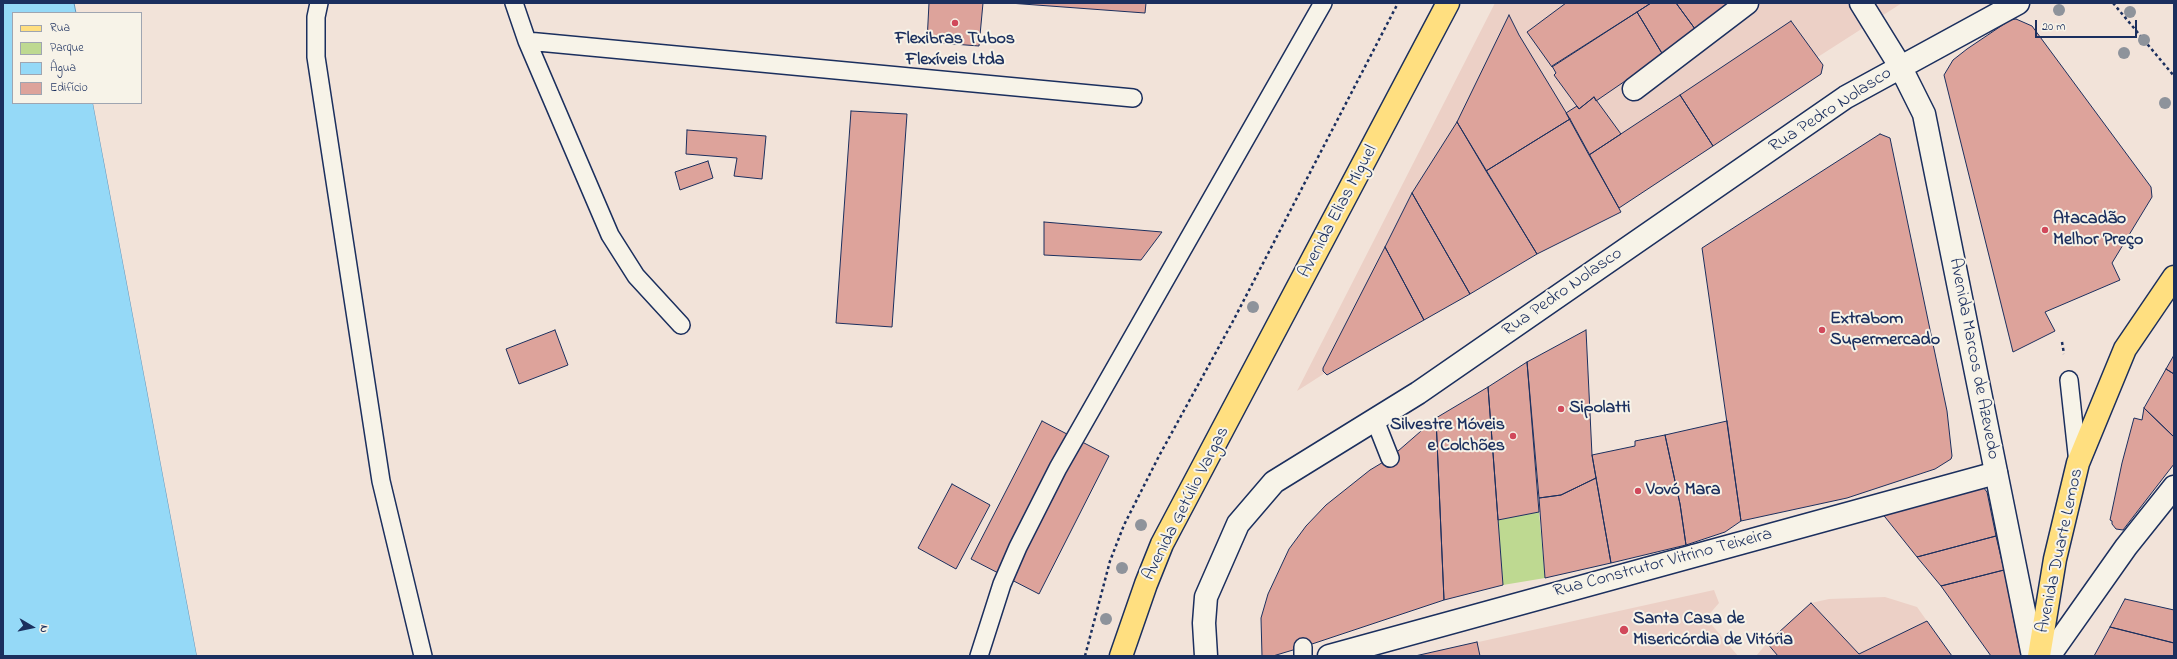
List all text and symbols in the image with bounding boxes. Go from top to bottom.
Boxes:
legend [12,12,142,104]
scale bar [2037,12,2139,38]
marker: Flexibras Tubos Flexíveis Ltda [950,18,960,28]
text: 20 m [2042,18,2065,36]
text: Rua [50,19,70,37]
place label: Flexibras Tubos Flexíveis Ltda [895,29,1015,72]
text: Parque [50,39,84,57]
text: Água [50,59,76,77]
street label: Rua Pedro Nolasco [1766,63,1896,159]
text: Edifício [50,79,88,97]
street label: Avenida Elias Miguel [1295,142,1383,282]
place label: Atacadão Melhor Preço [2053,209,2143,252]
marker: Atacadão Melhor Preço [2040,225,2050,235]
street label: Rua Pedro Nolasco [1499,244,1627,342]
street label: Avenida Marcos de Azevedo [1943,256,2003,462]
place label: Extrabom Supermercado [1830,309,1940,352]
marker: Extrabom Supermercado [1817,325,1827,335]
place label: Sipolatti [1569,398,1630,420]
marker: Sipolatti [1556,404,1566,414]
place label: Silvestre Móveis e Colchões [1390,415,1505,458]
street label: Avenida Getúlio Vargas [1139,424,1235,584]
marker: Silvestre Móveis e Colchões [1508,431,1518,441]
street label: Avenida Duarte Lemos [2033,467,2089,635]
place label: Vovó Mara [1646,480,1721,502]
marker: Vovó Mara [1633,486,1643,496]
street label: Rua Construtor Vitrino Teixeira [1551,524,1775,604]
north arrow [12,607,52,647]
place label: Santa Casa de Misericórdia de Vitória [1633,609,1793,652]
text: N [35,624,52,634]
marker: Santa Casa de Misericórdia de Vitória [1618,624,1630,636]

